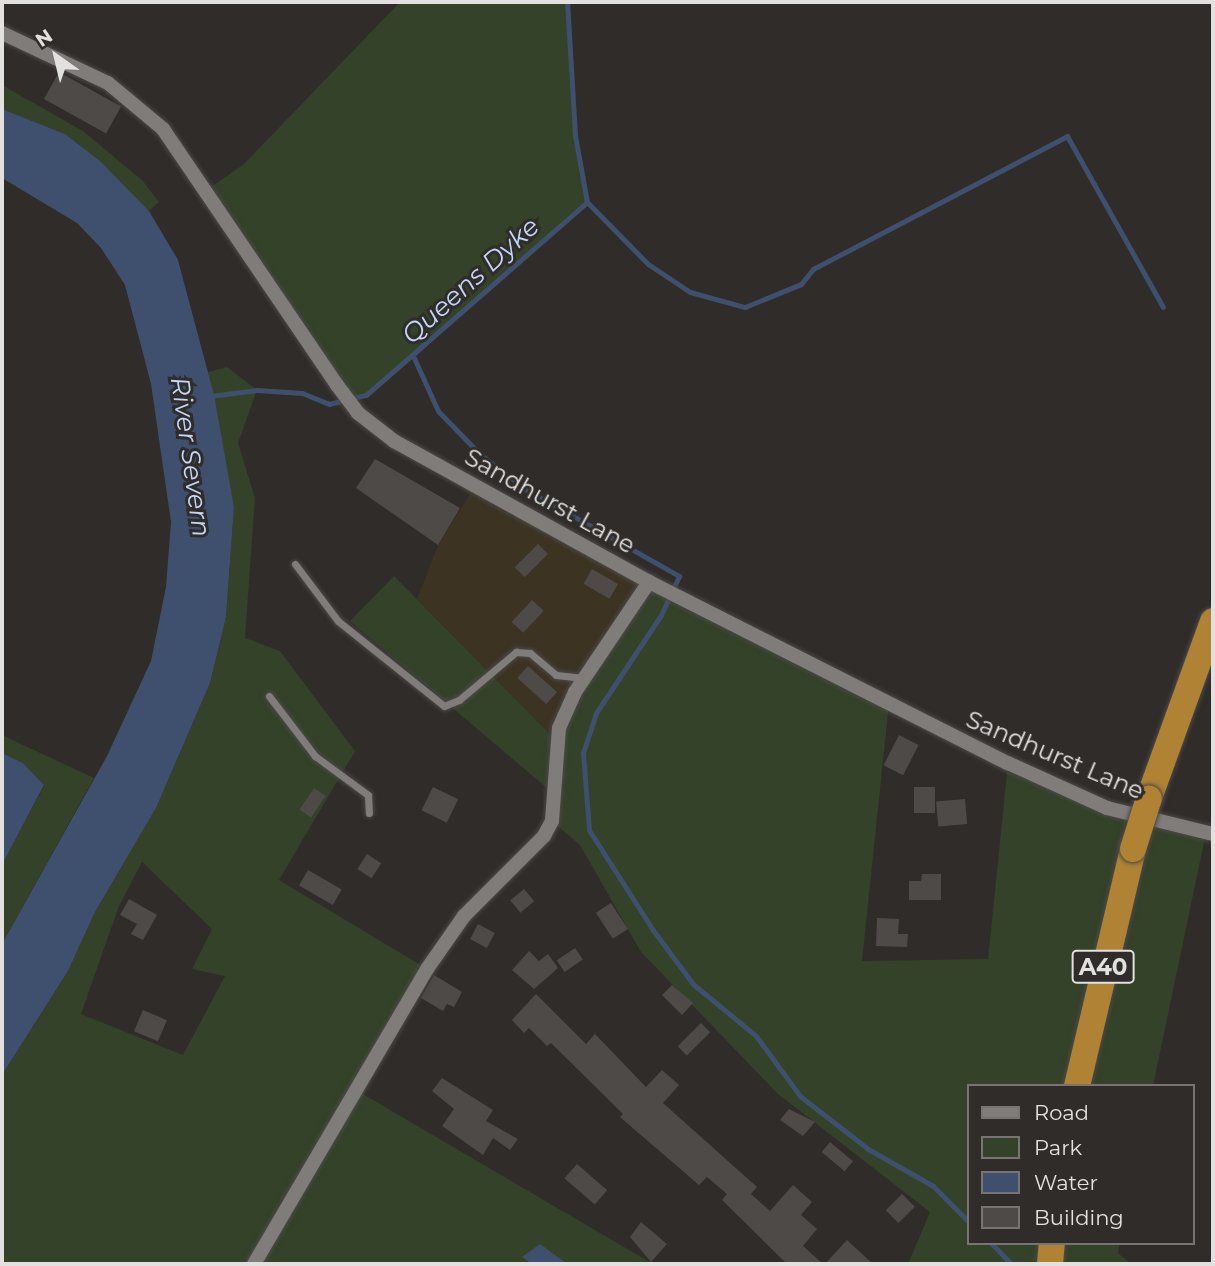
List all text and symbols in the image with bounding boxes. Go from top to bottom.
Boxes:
north arrow [21,21,91,91]
text: N [31,24,57,52]
water label: Queens Dyke [396,211,546,351]
water label: River Severn [163,375,217,539]
street label: Sandhurst Lane [460,442,640,560]
street label: Sandhurst Lane [962,705,1148,805]
road number: A40 [1072,948,1134,986]
legend [967,1084,1194,1245]
text: Road [1034,1100,1089,1125]
text: Park [1034,1135,1082,1160]
text: Water [1034,1170,1098,1195]
text: Building [1034,1205,1124,1230]

